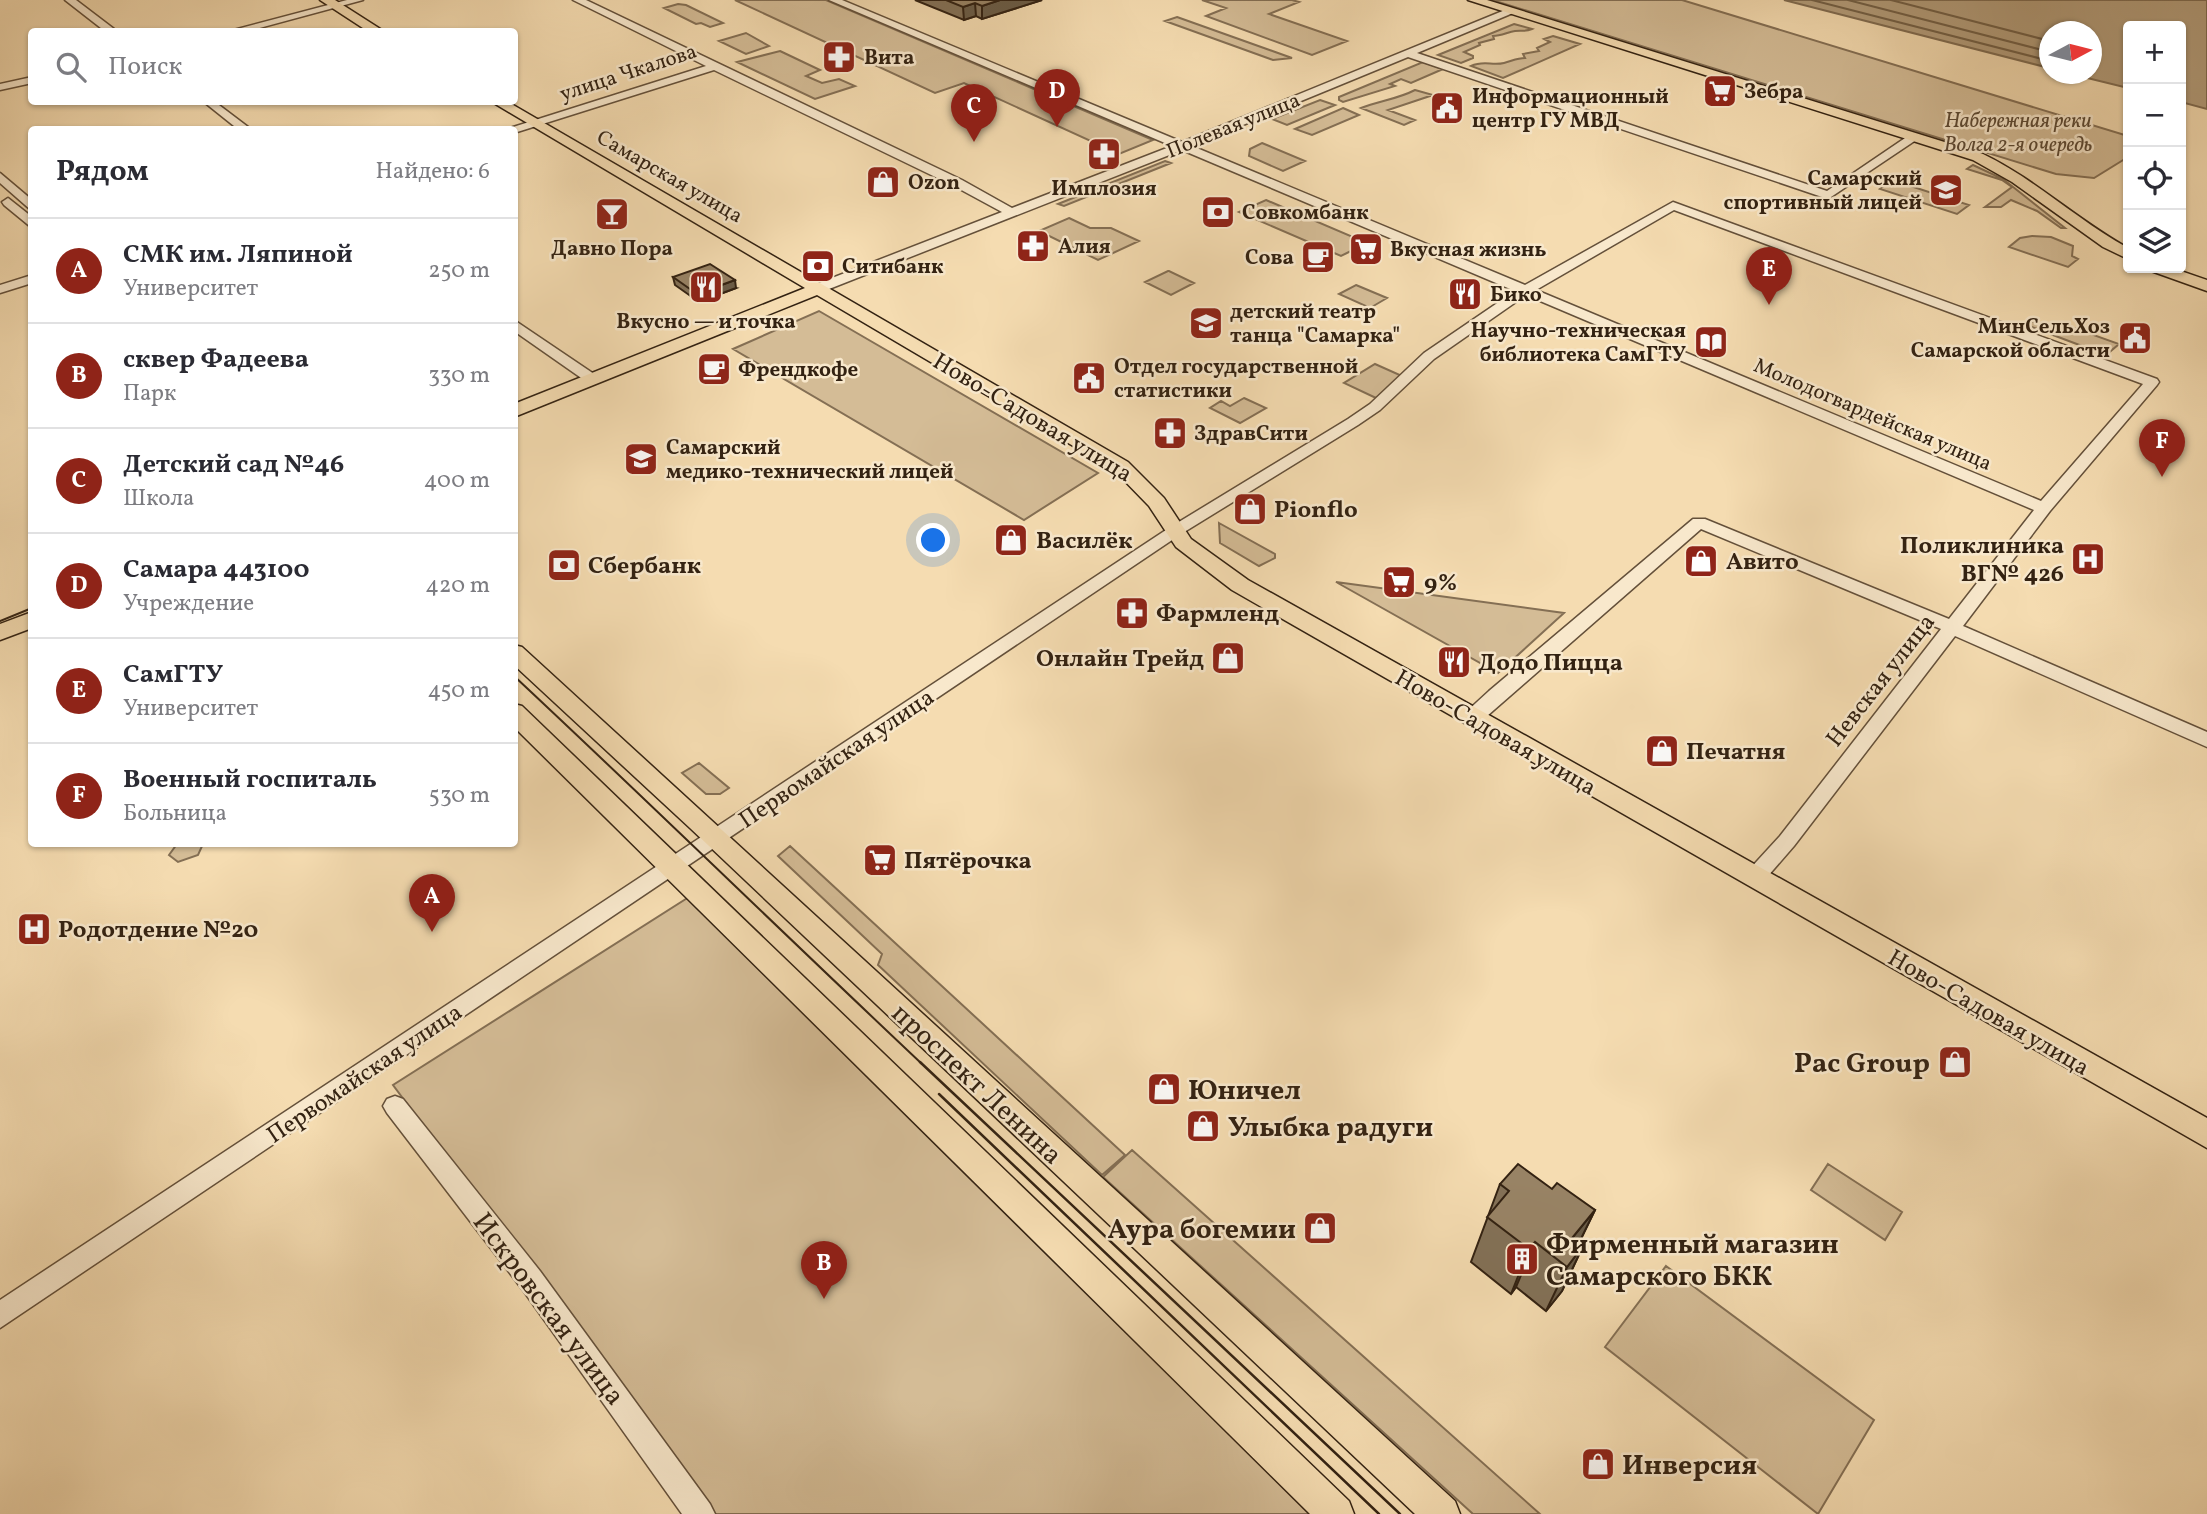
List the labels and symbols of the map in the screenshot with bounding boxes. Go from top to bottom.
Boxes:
north arrow [2039,21,2102,84]
street label: улица Чкалова [556,38,701,109]
pharmacy icon: Вита [820,38,858,76]
place label: Вита [864,44,914,73]
pin: D [1034,69,1080,127]
supermarket icon: Зебра [1701,72,1739,110]
place label: Зебра [1744,78,1804,107]
place label: Информационный центр ГУ МВД [1472,83,1669,136]
pin: C [951,84,997,142]
street label: Полевая улица [1162,86,1305,166]
public building icon: Информационный центр ГУ МВД [1428,89,1466,127]
park label: Набережная реки Волга 2-я очередь [1944,107,2093,160]
street label: Самарская улица [591,124,748,231]
pharmacy icon: Имплозия [1085,135,1123,173]
shop icon: Ozon [864,163,902,201]
place label: Самарский спортивный лицей [1724,165,1922,218]
place label: Ozon [908,169,960,198]
school or university icon: Самарский спортивный лицей [1927,171,1965,209]
place label: Имплозия [1051,175,1157,204]
bank icon: Совкомбанк [1199,193,1237,231]
bar icon: Давно Пора [593,195,631,233]
place label: Совкомбанк [1242,199,1369,228]
pharmacy icon: Алия [1014,227,1052,265]
supermarket icon: Вкусная жизнь [1347,230,1385,268]
place label: Алия [1058,233,1111,262]
place label: Давно Пора [551,235,673,264]
place label: Вкусная жизнь [1390,236,1547,265]
cafe icon: Сова [1299,238,1337,276]
place label: Сова [1245,244,1294,273]
bank icon: Ситибанк [799,247,837,285]
pin: E [1746,247,1792,305]
place label: Ситибанк [842,253,944,282]
restaurant icon: Вкусно — и точка [687,268,725,306]
restaurant icon: Бико [1446,275,1484,313]
place label: Бико [1490,281,1542,310]
place label: детский театр танца "Самарка" [1230,298,1400,351]
school or university icon: детский театр танца "Самарка" [1187,304,1225,342]
place label: Вкусно — и точка [616,308,796,337]
place label: МинСельХоз Самарской области [1911,313,2110,366]
place label: Научно-техническая библиотека СамГТУ [1471,317,1686,370]
public building icon: МинСельХоз Самарской области [2116,319,2154,357]
library icon: Научно-техническая библиотека СамГТУ [1692,323,1730,361]
street label: Ново-Садовая улица [926,345,1138,492]
cafe icon: Френдкофе [695,350,733,388]
street label: Молодогвардейская улица [1749,352,1996,479]
place label: Отдел государственной статистики [1114,353,1358,406]
place label: Френдкофе [738,356,858,385]
public building icon: Отдел государственной статистики [1070,359,1108,397]
pharmacy icon: ЗдравСити [1151,414,1189,452]
pin: F [2139,419,2185,477]
place label: ЗдравСити [1194,420,1308,449]
place label: Самарский медико-технический лицей [666,434,954,487]
school or university icon: Самарский медико-технический лицей [622,440,660,478]
shop icon: Pionflo [1231,490,1269,528]
place label: Pionflo [1274,494,1358,528]
shop icon: Василёк [992,521,1030,559]
your location [916,523,950,557]
place label: Василёк [1036,525,1132,559]
place label: Поликлиника ВГ№ 426 [1900,530,2064,592]
hospital icon: Поликлиника ВГ№ 426 [2069,540,2107,578]
shop icon: Авито [1682,542,1720,580]
bank icon: Сбербанк [545,546,583,584]
place label: Авито [1726,546,1799,580]
place label: Сбербанк [588,550,701,584]
supermarket icon: 9% [1380,563,1418,601]
place label: 9% [1424,567,1458,601]
pharmacy icon: Фармленд [1113,594,1151,632]
place label: Фармленд [1156,598,1279,632]
street label: Невская улица [1819,608,1944,755]
shop icon: Онлайн Трейд [1209,639,1247,677]
place label: Онлайн Трейд [1036,643,1204,677]
restaurant icon: Додо Пицца [1435,643,1473,681]
place label: Додо Пицца [1478,647,1623,681]
street label: Ново-Садовая улица [1388,662,1602,805]
street label: Первомайская улица [733,681,942,838]
shop icon: Печатня [1643,732,1681,770]
place label: Печатня [1686,736,1785,770]
supermarket icon: Пятёрочка [861,841,899,879]
place label: Пятёрочка [904,845,1032,879]
pin: A [409,874,455,932]
hospital icon: Родотдение №20 [15,910,53,948]
place label: Родотдение №20 [58,914,258,948]
street label: Ново-Садовая улица [1881,942,2095,1085]
street label: проспект Ленина [882,995,1070,1175]
street label: Первомайская улица [261,996,470,1153]
shop icon: Pac Group [1936,1043,1974,1081]
place label: Pac Group [1794,1045,1930,1084]
shop icon: Юничел [1145,1070,1183,1108]
place label: Юничел [1188,1072,1301,1111]
shop icon: Улыбка радуги [1184,1107,1222,1145]
place label: Улыбка радуги [1228,1109,1433,1148]
street label: Искровская улица [463,1205,633,1414]
shop icon: Аура богемии [1301,1209,1339,1247]
place label: Аура богемии [1108,1211,1296,1250]
place label: Фирменный магазин Самарского БКК [1546,1226,1839,1297]
building icon: Фирменный магазин Самарского БКК [1503,1240,1541,1278]
pin: B [801,1241,847,1299]
shop icon: Инверсия [1579,1445,1617,1483]
place label: Инверсия [1622,1447,1757,1486]

